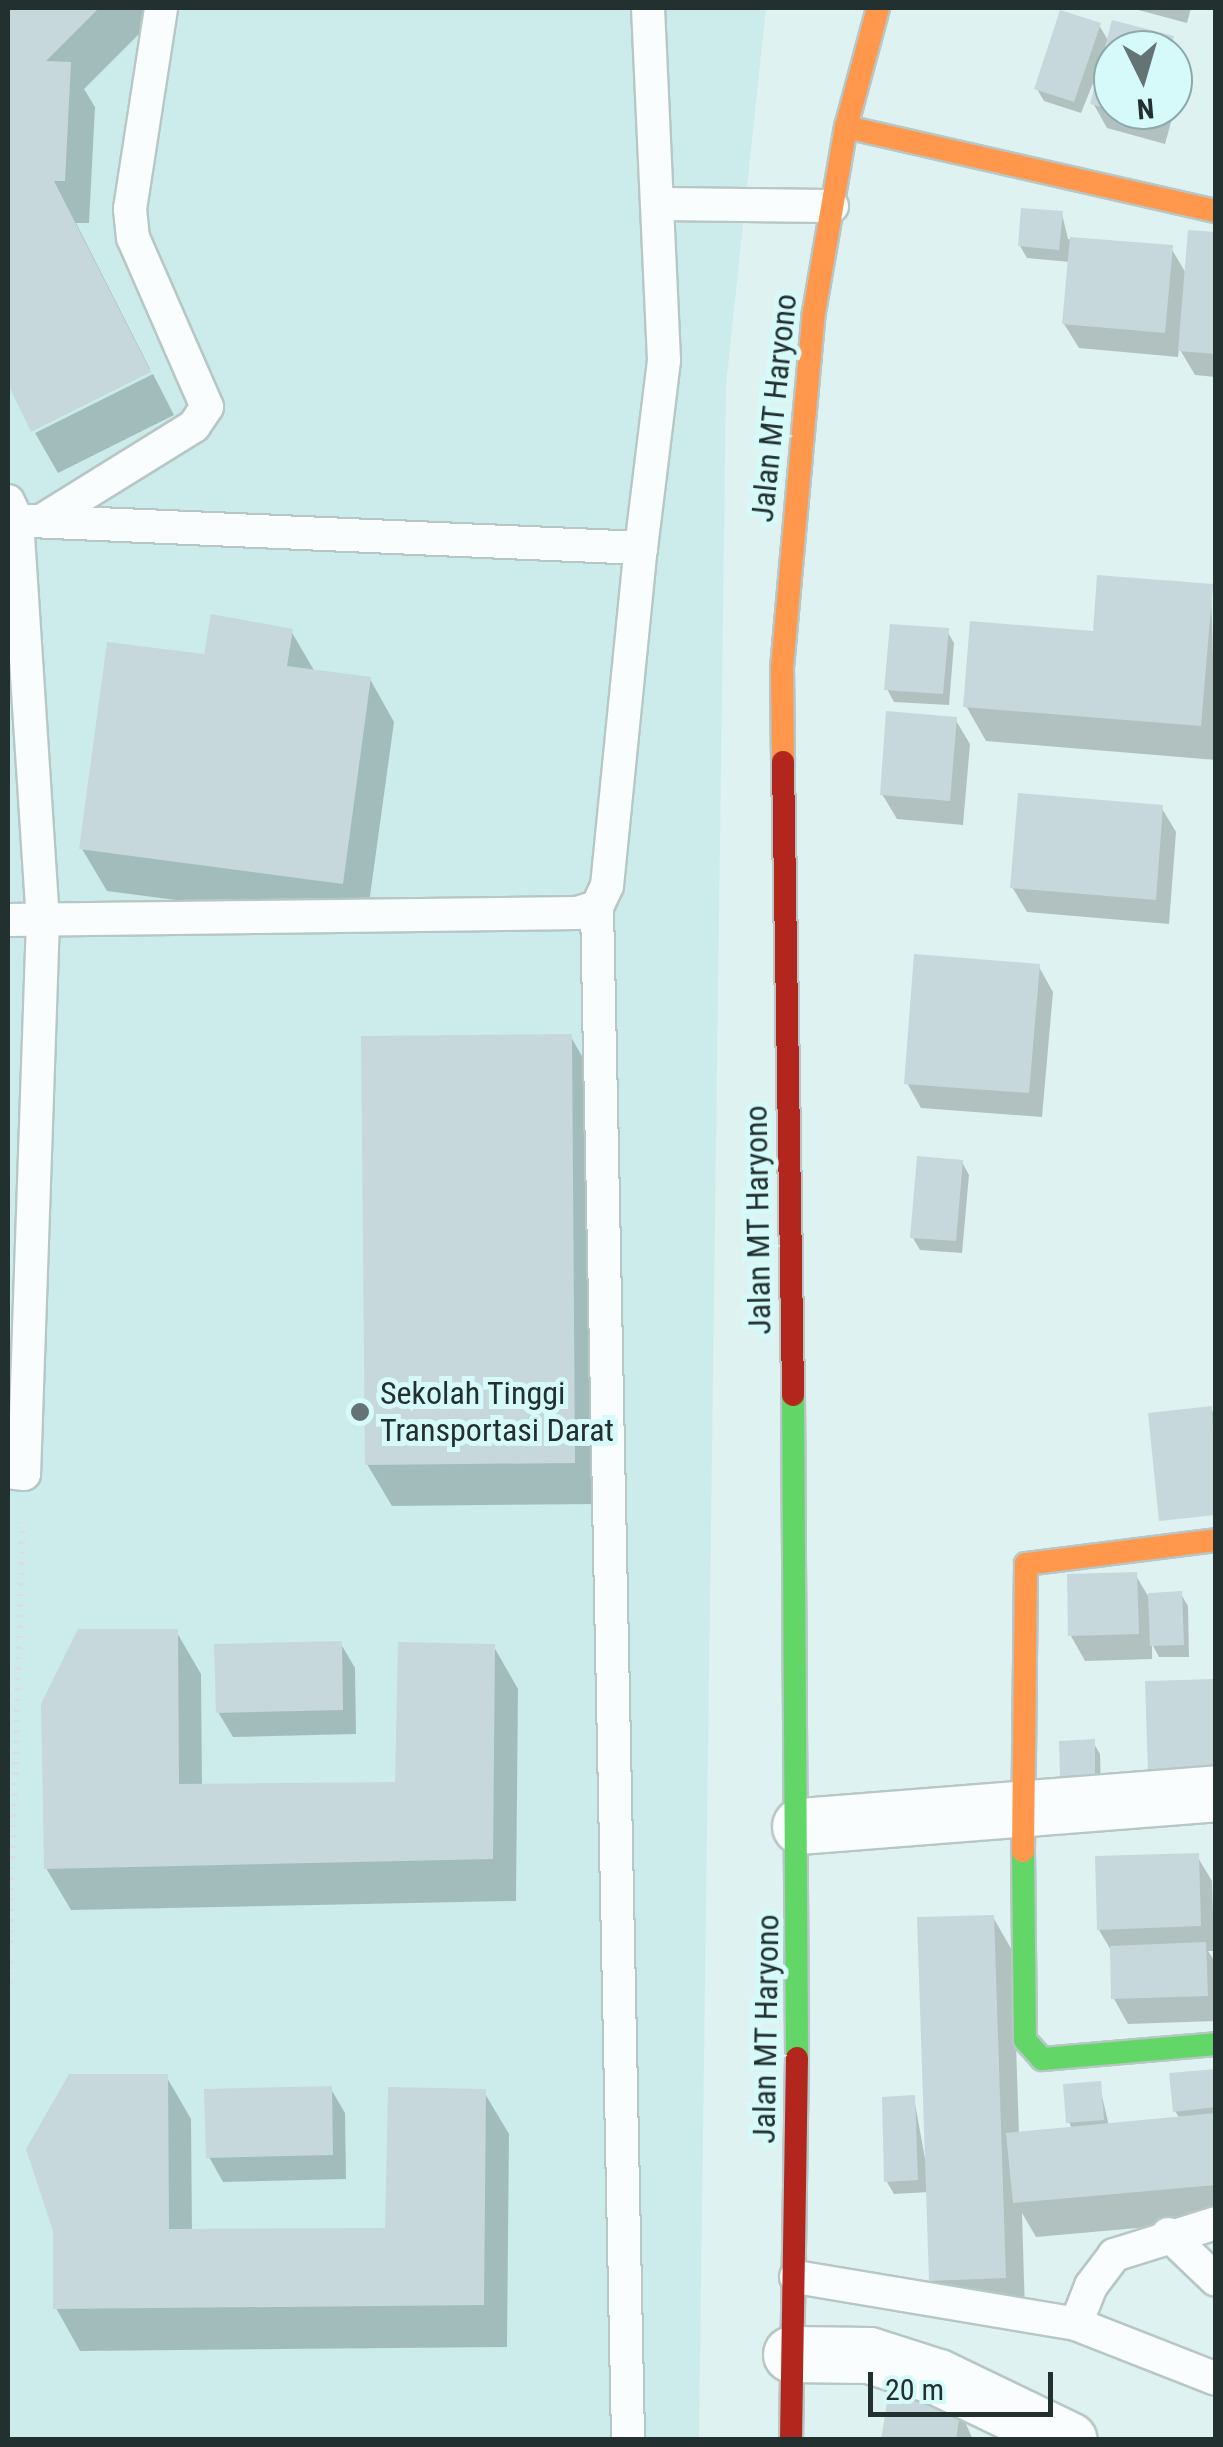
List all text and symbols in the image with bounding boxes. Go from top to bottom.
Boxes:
north arrow [1093,30,1193,130]
text: N [1136,91,1155,126]
street label: Jalan MT Haryono [743,292,805,524]
street label: Jalan MT Haryono [737,1105,779,1335]
place label: Sekolah Tinggi Transportasi Darat [380,1375,614,1450]
marker: Sekolah Tinggi Transportasi Darat [349,1401,371,1423]
street label: Jalan MT Haryono [745,1914,787,2144]
scale bar [873,2352,1058,2414]
text: 20 m [885,2372,944,2407]

